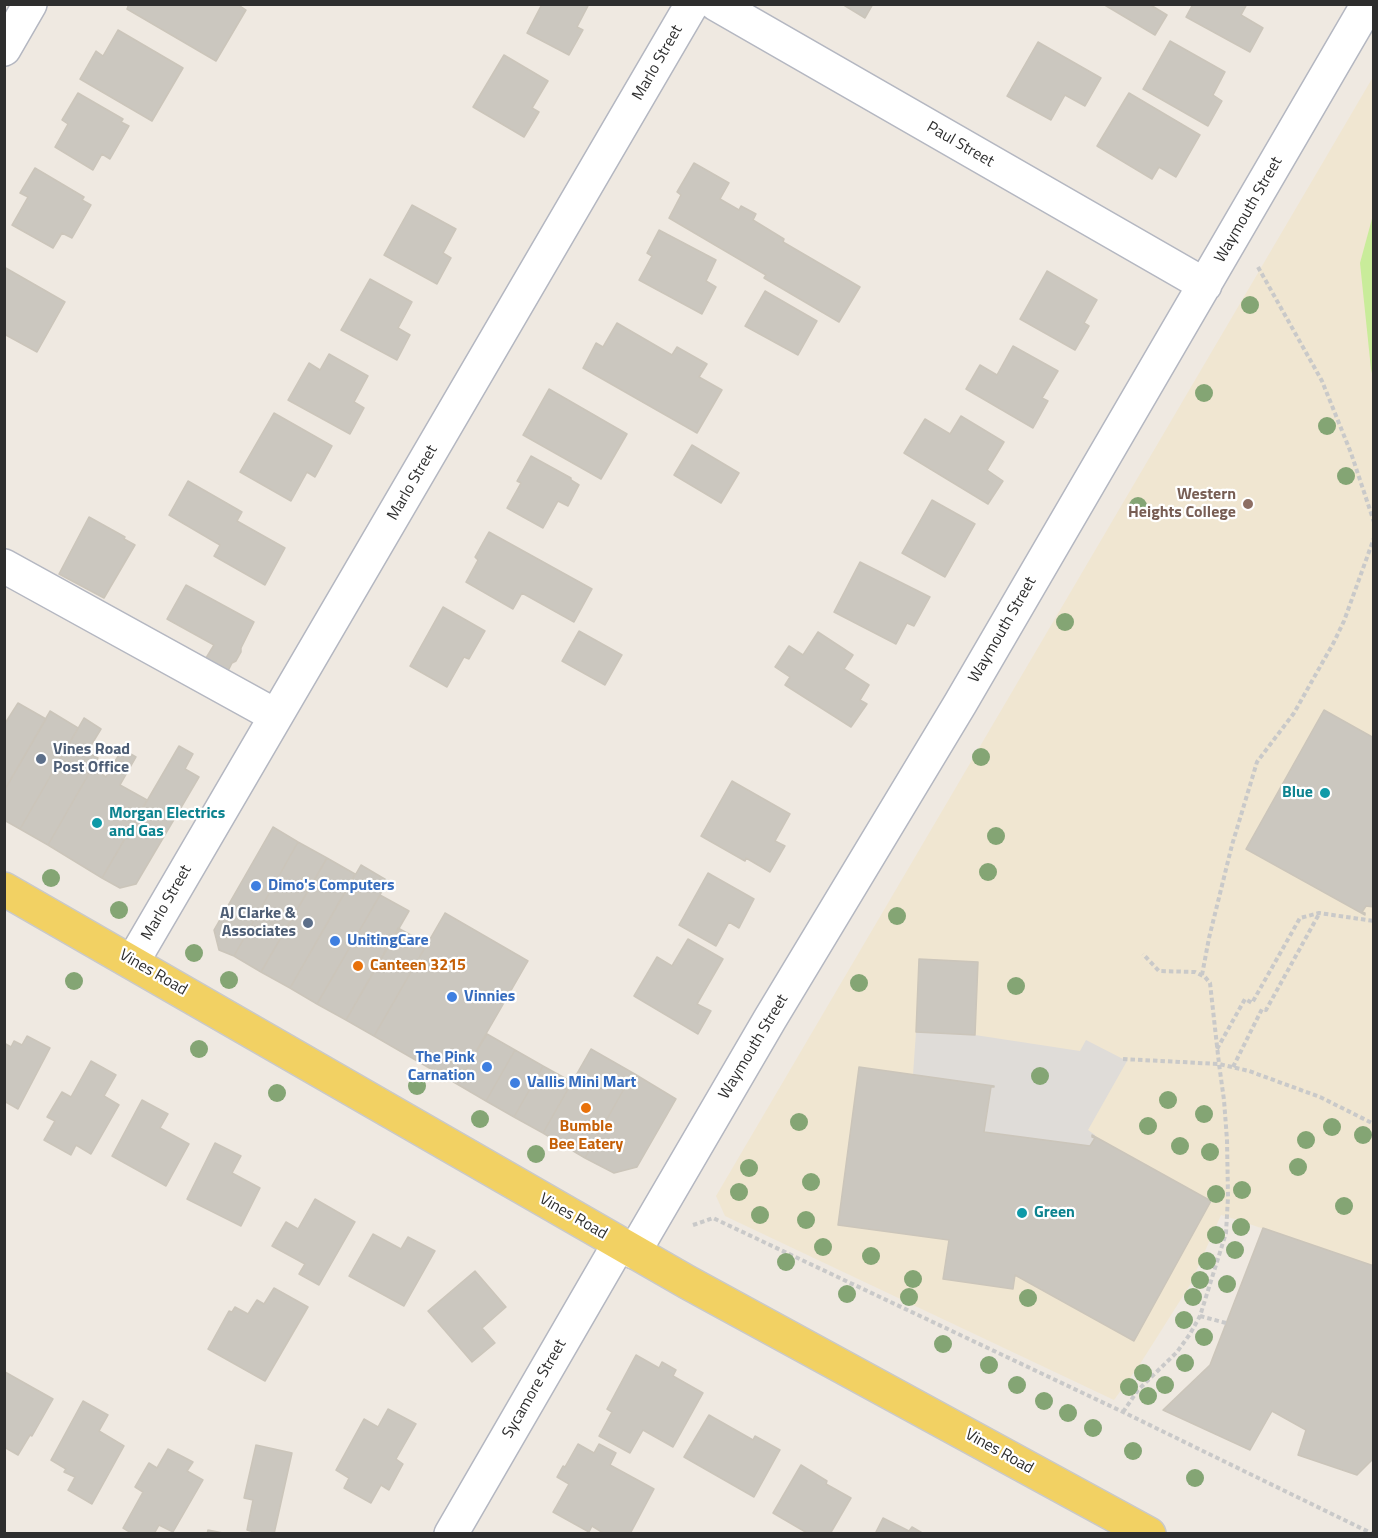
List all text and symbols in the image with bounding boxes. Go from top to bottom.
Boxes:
street label: Marlo Street [629,22,687,104]
street label: Paul Street [923,118,997,172]
street label: Waymouth Street [1211,154,1287,266]
street label: Marlo Street [384,442,442,524]
place label: Western Heights College [1128,485,1236,523]
marker: Western Heights College [1241,497,1255,511]
street label: Waymouth Street [965,574,1041,686]
place label: Vines Road Post Office [53,740,130,778]
marker: Vines Road Post Office [34,752,48,766]
place label: Blue [1282,783,1313,803]
marker: Blue [1318,786,1332,800]
place label: Morgan Electrics and Gas [109,804,225,842]
marker: Morgan Electrics and Gas [90,816,104,830]
street label: Marlo Street [138,862,196,944]
place label: Dimo's Computers [268,876,395,896]
marker: Dimo's Computers [249,879,263,893]
place label: AJ Clarke & Associates [220,904,296,942]
marker: AJ Clarke & Associates [301,916,315,930]
place label: UnitingCare [347,931,429,951]
marker: UnitingCare [328,934,342,948]
street label: Vines Road [116,946,190,1000]
place label: Canteen 3215 [370,956,466,976]
marker: Canteen 3215 [351,959,365,973]
place label: Vinnies [464,987,515,1007]
marker: Vinnies [445,990,459,1004]
street label: Waymouth Street [715,991,793,1103]
place label: The Pink Carnation [408,1048,475,1086]
marker: The Pink Carnation [480,1060,494,1074]
place label: Vallis Mini Mart [527,1073,636,1093]
marker: Vallis Mini Mart [508,1076,522,1090]
marker: Bumble Bee Eatery [579,1101,593,1115]
place label: Bumble Bee Eatery [549,1117,623,1155]
street label: Vines Road [536,1190,610,1244]
place label: Green [1034,1203,1075,1223]
marker: Green [1015,1206,1029,1220]
street label: Sycamore Street [499,1336,571,1442]
street label: Vines Road [962,1425,1036,1479]

